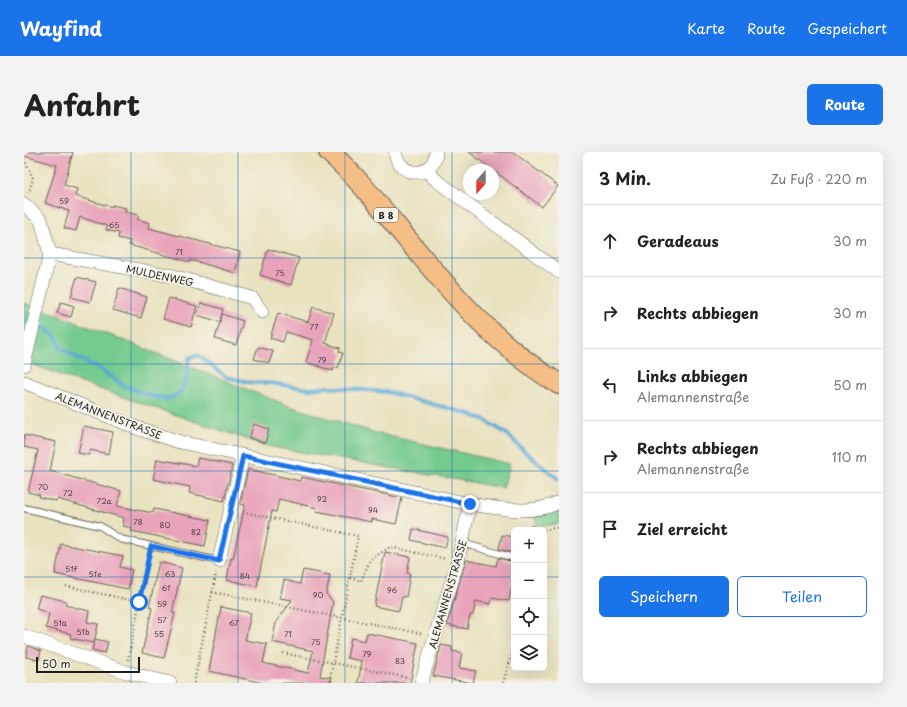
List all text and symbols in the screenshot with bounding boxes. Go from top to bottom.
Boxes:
text: Wayfind [20,14,102,42]
text: Karte [687,18,725,39]
text: Route [747,18,785,39]
text: Gespeichert [807,18,887,39]
text: Anfahrt [24,83,140,126]
button: Route [807,84,883,125]
north arrow [463,164,499,200]
text: 3 Min. [599,165,651,191]
text: Zu Fuß · 220 m [770,169,867,188]
house number: 59 [59,195,69,207]
road number: B 8 [374,208,398,222]
house number: 65 [109,219,119,231]
text: Geradeaus [637,229,719,252]
icon: ahead [599,230,621,252]
text: 30 m [833,231,867,250]
house number: 71 [175,246,183,258]
street label: MULDENWEG [125,261,195,289]
house number: 75 [275,267,285,279]
text: Rechts abbiegen [637,301,758,324]
icon: right [599,302,621,324]
text: 30 m [833,303,867,322]
house number: 77 [310,321,319,333]
house number: 79 [317,354,327,366]
text: Links abbiegen [637,364,748,387]
icon: left [599,374,621,396]
text: 50 m [833,375,867,394]
text: Alemannenstraße [637,387,749,406]
street label: ALEMANNENSTRASSE [54,388,164,442]
text: Rechts abbiegen [637,436,758,459]
icon: right [599,446,621,468]
text: 110 m [832,447,867,466]
text: Alemannenstraße [637,459,749,478]
house number: 70 [38,481,48,493]
house number: 72 [63,487,73,499]
house number: 92 [317,493,327,505]
house number: 72a [97,495,111,507]
route end [461,495,479,513]
house number: 94 [368,504,378,516]
house number: 78 [133,516,143,528]
text: Ziel erreicht [637,517,728,540]
icon: arrive [599,518,621,540]
house number: 80 [160,519,171,531]
house number: 82 [191,526,201,538]
map controls [511,527,547,671]
button: + [511,527,547,563]
street label: ALEMANNENSTRASSE [424,538,470,650]
house number: 51f [65,563,78,575]
button: − [511,563,547,599]
house number: 51e [89,568,101,580]
house number: 63 [165,568,175,580]
house number: 84 [240,570,250,582]
button: Speichern [599,576,729,617]
button: Teilen [737,576,867,617]
house number: 61 [162,582,171,594]
house number: 96 [387,584,397,596]
house number: 90 [313,589,323,601]
route start [130,593,148,611]
house number: 59 [157,598,167,610]
button: locate [511,599,547,635]
house number: 57 [157,614,167,626]
house number: 51a [53,617,67,629]
house number: 67 [229,617,239,629]
house number: 51b [76,626,90,638]
house number: 55 [154,628,164,640]
house number: 71 [284,628,292,640]
button: layers [511,635,547,671]
house number: 75 [311,636,321,648]
house number: 79 [362,648,372,660]
scale bar [36,655,140,674]
text: 50 m [42,655,71,672]
house number: 83 [395,655,405,667]

